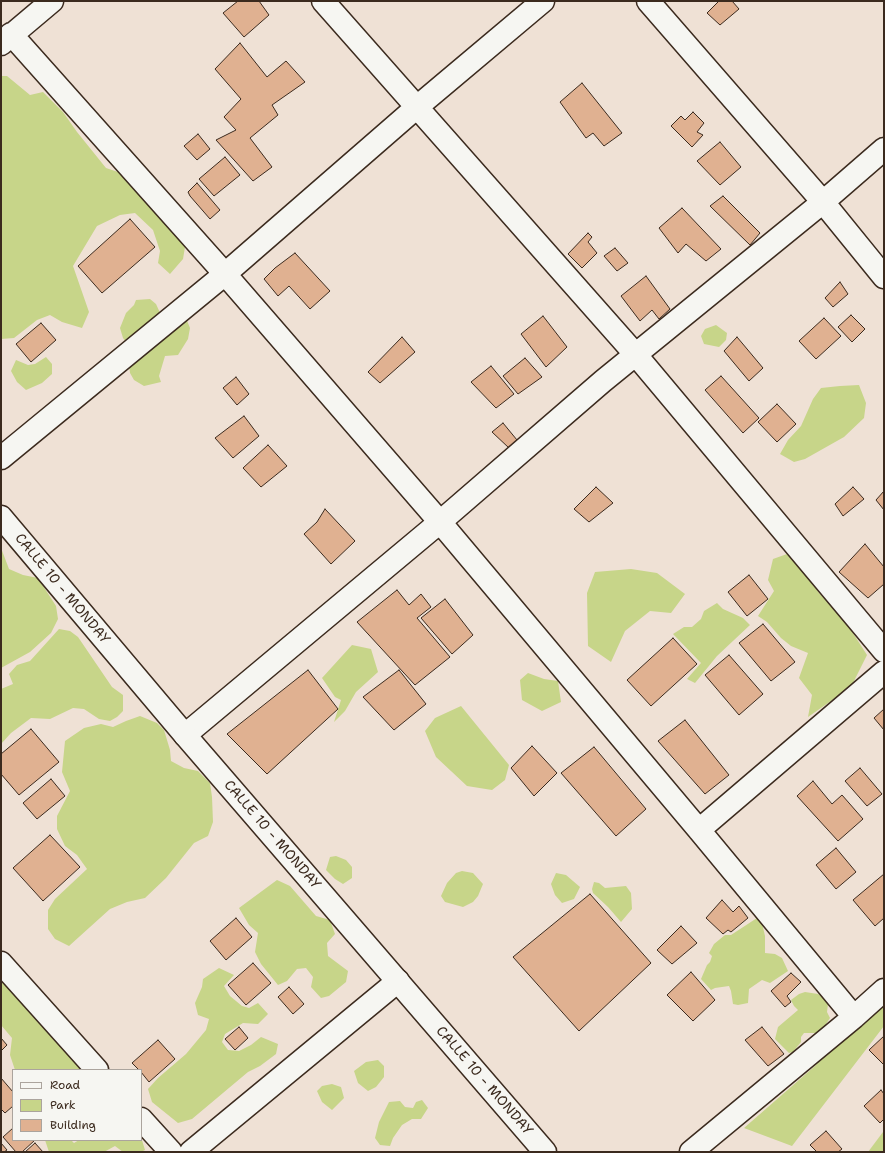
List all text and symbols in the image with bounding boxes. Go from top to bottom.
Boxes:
street label: CALLE 10 - MONDAY [11,530,113,648]
street label: CALLE 10 - MONDAY [220,777,324,893]
street label: CALLE 10 - MONDAY [432,1023,536,1139]
legend [12,1069,142,1141]
text: Road [50,1077,80,1093]
text: Park [50,1097,76,1113]
text: Building [50,1117,96,1133]

